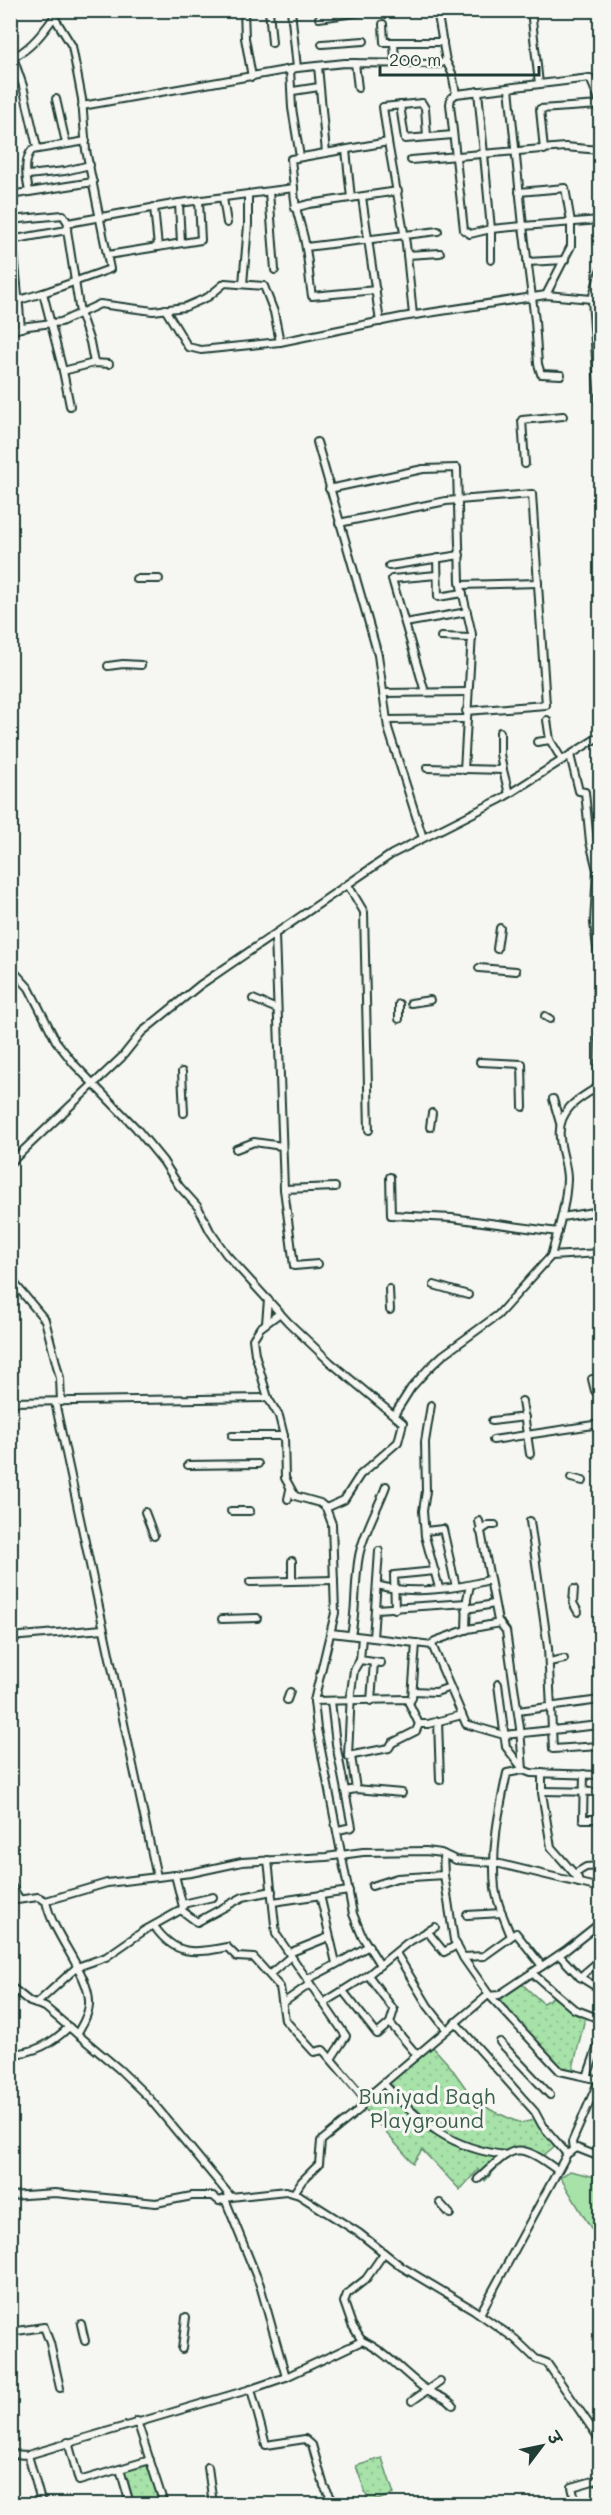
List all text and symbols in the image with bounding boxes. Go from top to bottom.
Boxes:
scale bar [380,39,539,77]
text: 200 m [389,47,441,71]
park label: Buniyad Bagh Playground [359,2082,495,2133]
north arrow [512,2416,572,2476]
text: उ [542,2426,568,2449]

